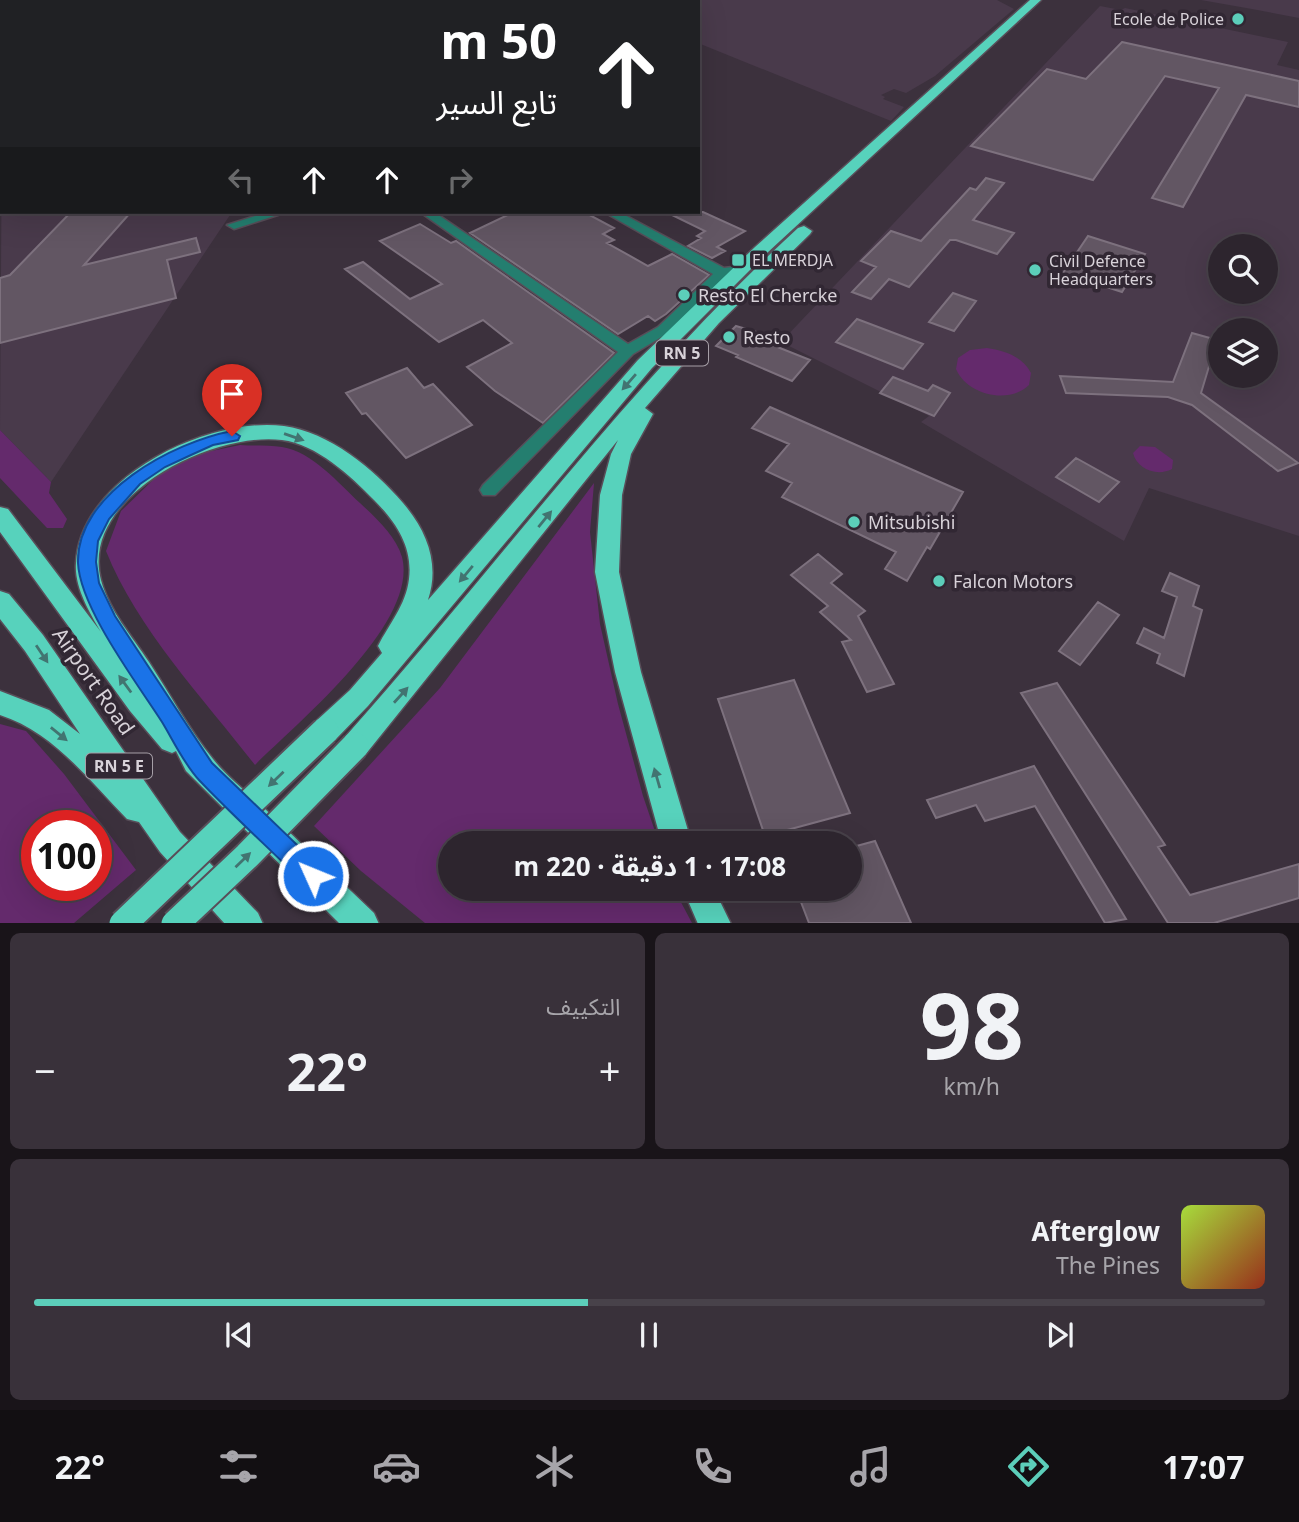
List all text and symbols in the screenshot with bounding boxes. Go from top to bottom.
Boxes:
text: 50 m [440,7,557,73]
place label: Ecole de Police [1113,8,1224,30]
marker: Ecole de Police [1230,11,1246,27]
icon: ahead [581,28,672,119]
text: تابع السير [436,80,557,123]
icon: left [222,161,260,199]
icon: ahead [295,161,333,199]
icon: ahead [368,161,406,199]
icon: right [441,161,479,199]
map controls [1208,234,1278,388]
button: search [1208,234,1278,304]
place label: EL MERDJA [752,249,834,271]
place label: Civil Defence Headquarters [1049,250,1153,290]
marker: EL MERDJA [730,252,746,268]
marker: Civil Defence Headquarters [1027,262,1043,278]
place label: Resto El Chercke [698,283,838,307]
marker: Resto El Chercke [676,287,692,303]
button: layers [1208,318,1278,388]
place label: Resto [743,325,790,349]
marker: Resto [721,329,737,345]
road number: RN 5 [656,340,708,366]
pin [202,364,262,436]
one-way arrow [621,373,637,391]
icon: arrive [213,375,251,413]
one-way arrow [284,432,305,443]
one-way arrow [537,510,552,528]
place label: Mitsubishi [868,510,955,534]
marker: Mitsubishi [846,514,862,530]
one-way arrow [459,565,474,582]
place label: Falcon Motors [953,569,1073,593]
marker: Falcon Motors [931,573,947,589]
street label: Airport Road [47,622,141,740]
one-way arrow [35,645,49,663]
one-way arrow [118,675,132,693]
one-way arrow [393,686,409,704]
one-way arrow [50,727,68,742]
road number: RN 5 E [86,754,152,778]
one-way arrow [652,768,662,789]
one-way arrow [268,770,285,786]
speed limit sign: 100 [21,810,112,901]
position arrow [276,839,350,913]
text: 17:08 · 1 دقيقة · 220 m [514,848,786,884]
one-way arrow [234,853,251,869]
text: 98 [920,962,1024,1086]
text: التكييف [546,990,621,1022]
text: 22° [286,1035,368,1106]
text: − [34,1044,56,1096]
text: + [599,1044,620,1096]
text: km/h [943,1070,1000,1102]
text: Afterglow [1032,1213,1160,1249]
text: The Pines [1056,1249,1160,1281]
icon: previous [220,1316,258,1354]
icon: pause [630,1316,668,1354]
icon: next [1041,1316,1079,1354]
icon: filters [214,1442,263,1491]
icon: car [372,1442,421,1491]
icon: climate [530,1442,579,1491]
icon: phone [688,1442,737,1491]
icon: music [846,1442,895,1491]
icon: directions [1004,1442,1053,1491]
text: 22° [55,1445,105,1488]
text: 17:07 [1162,1445,1244,1488]

